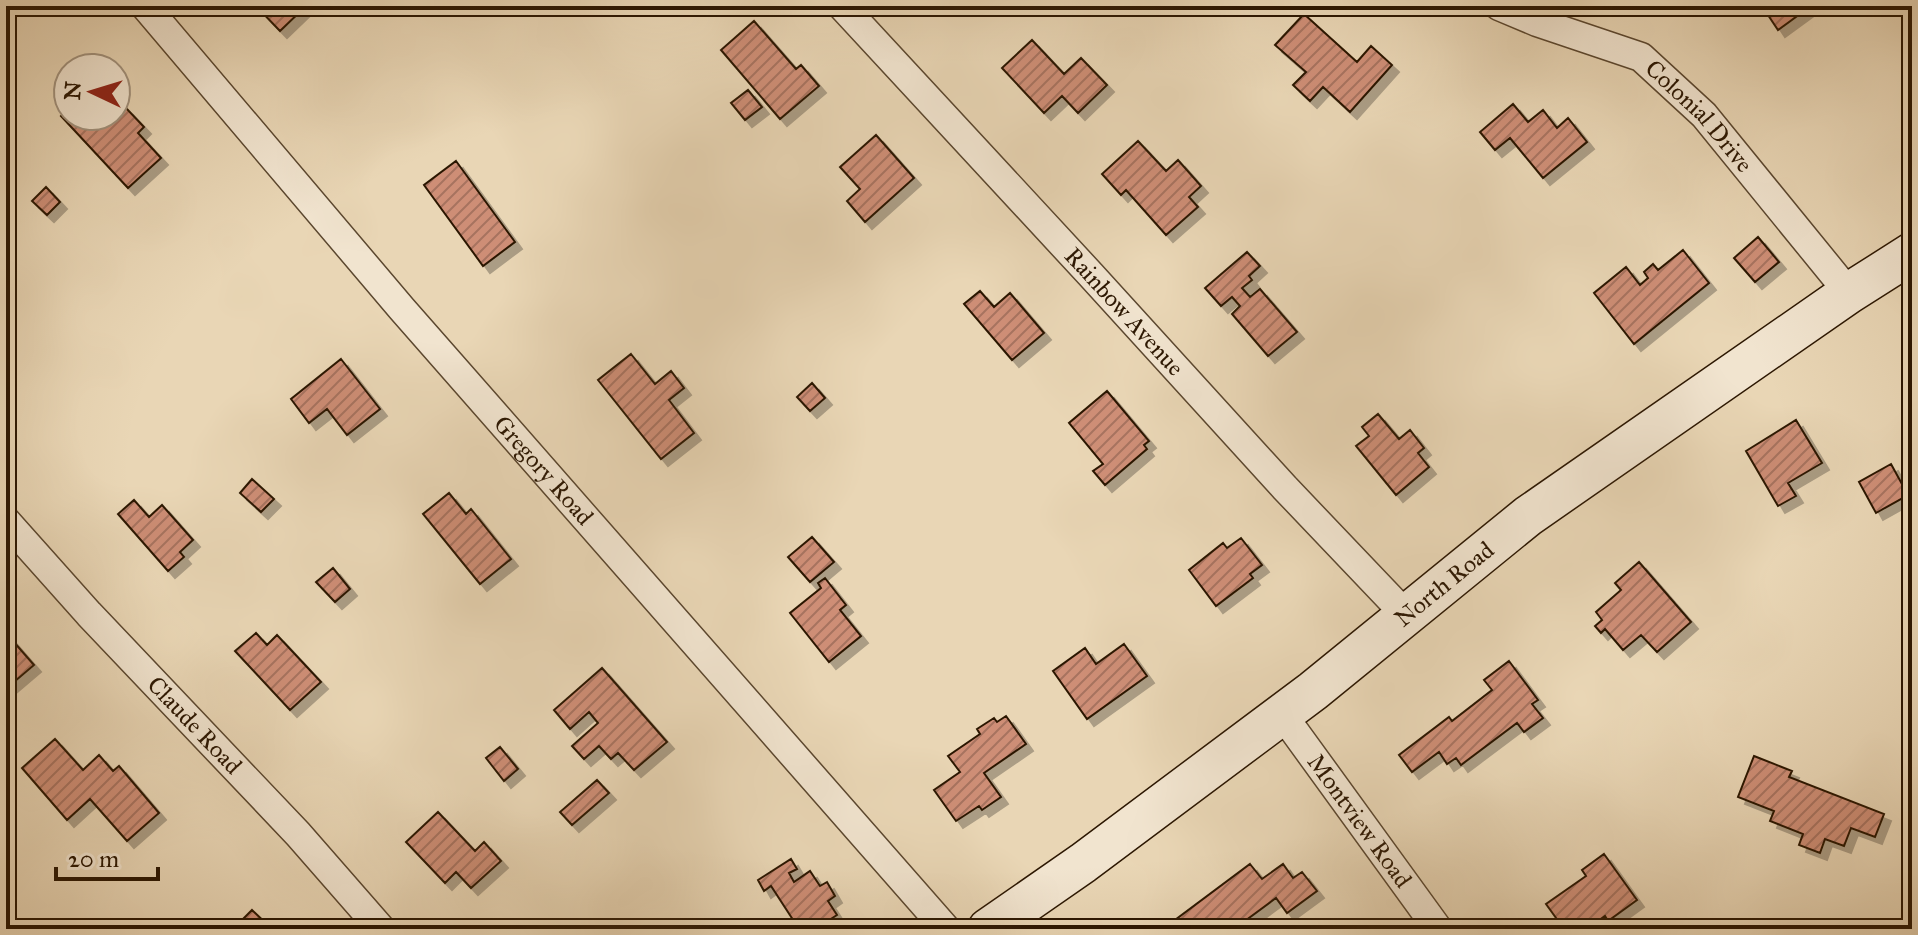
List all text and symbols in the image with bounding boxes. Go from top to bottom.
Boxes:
north arrow [52,52,132,132]
street label: Colonial Drive [1639,53,1760,178]
text: N [58,80,87,101]
street label: Rainbow Avenue [1058,241,1190,382]
street label: Gregory Road [487,409,600,532]
street label: North Road [1388,535,1500,634]
street label: Claude Road [141,670,248,781]
street label: Montview Road [1301,748,1418,894]
scale bar [56,831,158,881]
text: 20 m [68,844,119,874]

